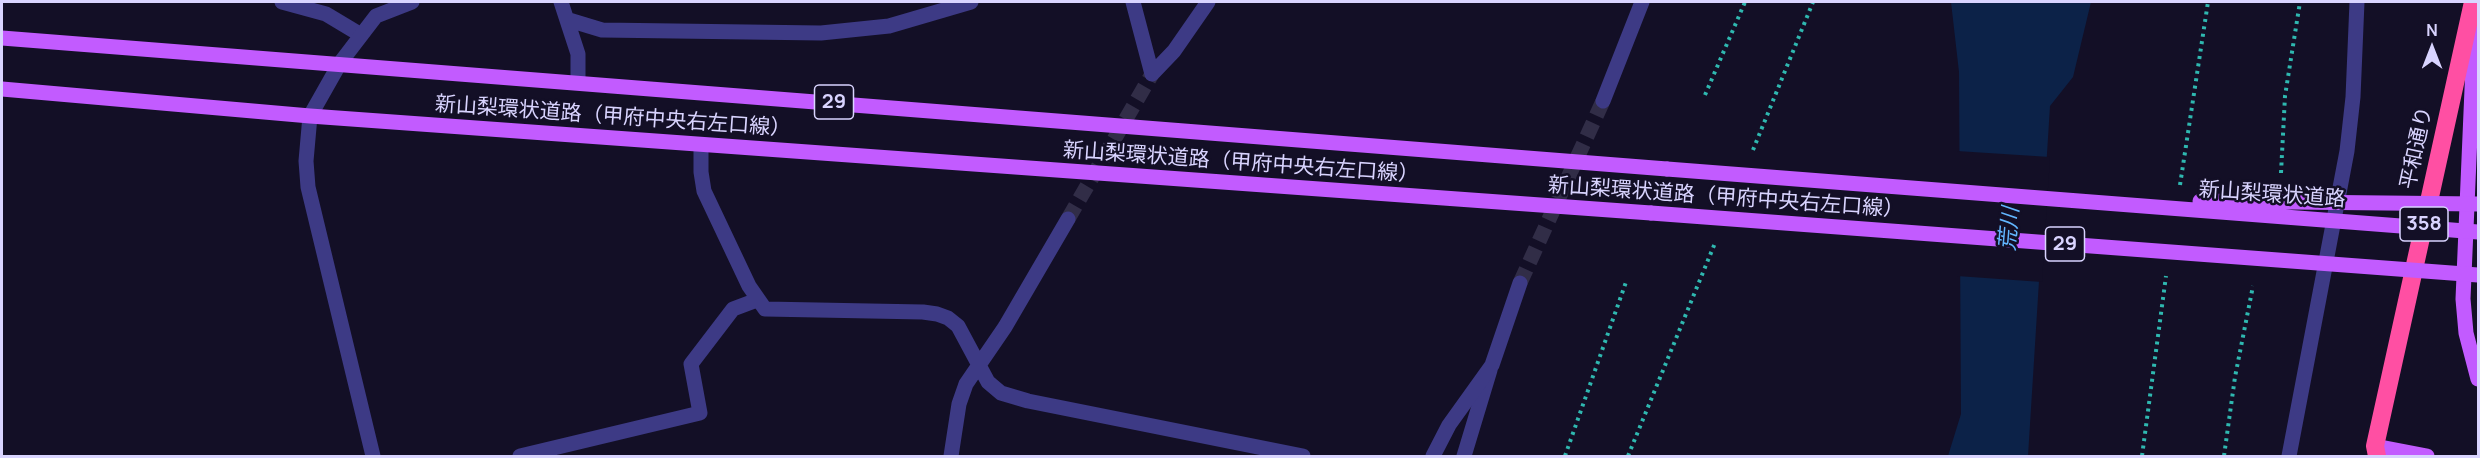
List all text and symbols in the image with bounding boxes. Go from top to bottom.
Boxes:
north arrow [2402,18,2462,78]
text: N [2426,19,2438,41]
road number: 29 [814,85,854,119]
street label: 新山梨環状道路（甲府中央右左口線） [434,92,792,142]
street label: 平和通り [2396,104,2438,192]
street label: 新山梨環状道路（甲府中央右左口線） [1062,138,1420,188]
street label: 新山梨環状道路（甲府中央右左口線） [1547,173,1905,223]
street label: 新山梨環状道路 [2198,177,2346,213]
water label: 荒川 [1995,206,2025,252]
road number: 358 [2400,207,2448,241]
road number: 29 [2046,227,2084,261]

